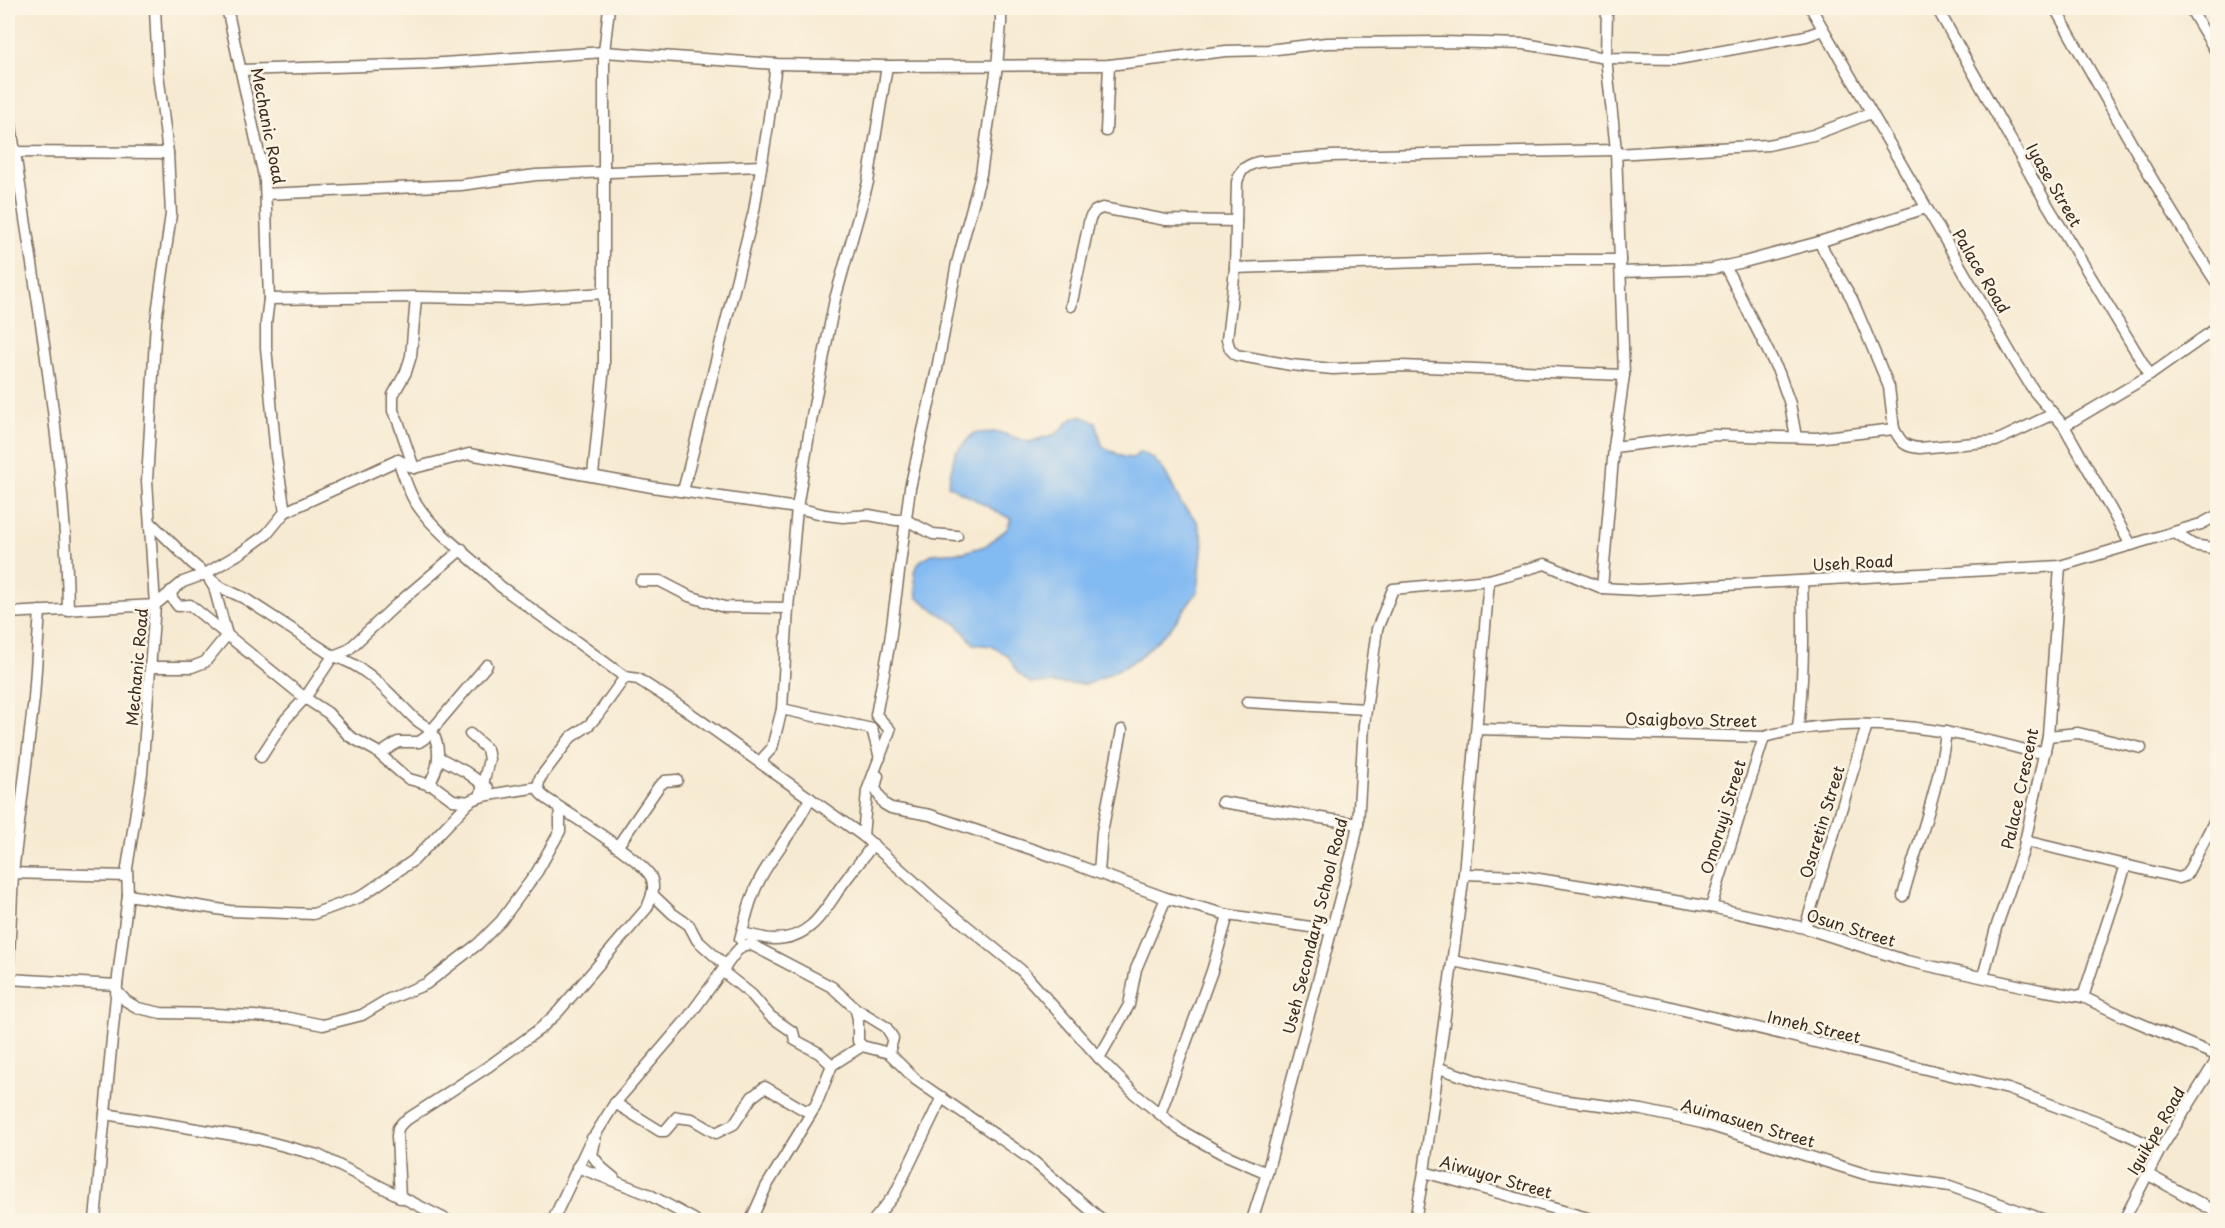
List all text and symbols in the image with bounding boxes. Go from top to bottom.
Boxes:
street label: Mechanic Road [246,65,292,186]
street label: Iyase Street [2021,138,2089,231]
street label: Palace Road [1947,224,2017,317]
street label: Useh Road [1812,548,1894,576]
street label: Mechanic Road [119,607,153,727]
street label: Osaigbovo Street [1625,706,1758,732]
street label: Palace Crescent [1994,725,2044,852]
street label: Omoruyi Street [1693,756,1751,877]
street label: Osaretin Street [1792,762,1850,881]
street label: Useh Secondary School Road [1276,815,1353,1036]
street label: Osun Street [1804,902,1899,952]
street label: Inneh Street [1765,1004,1864,1049]
street label: Iguikpe Road [2120,1082,2190,1179]
street label: Auimasuen Street [1679,1091,1818,1153]
street label: Aiwuyor Street [1437,1149,1556,1204]

